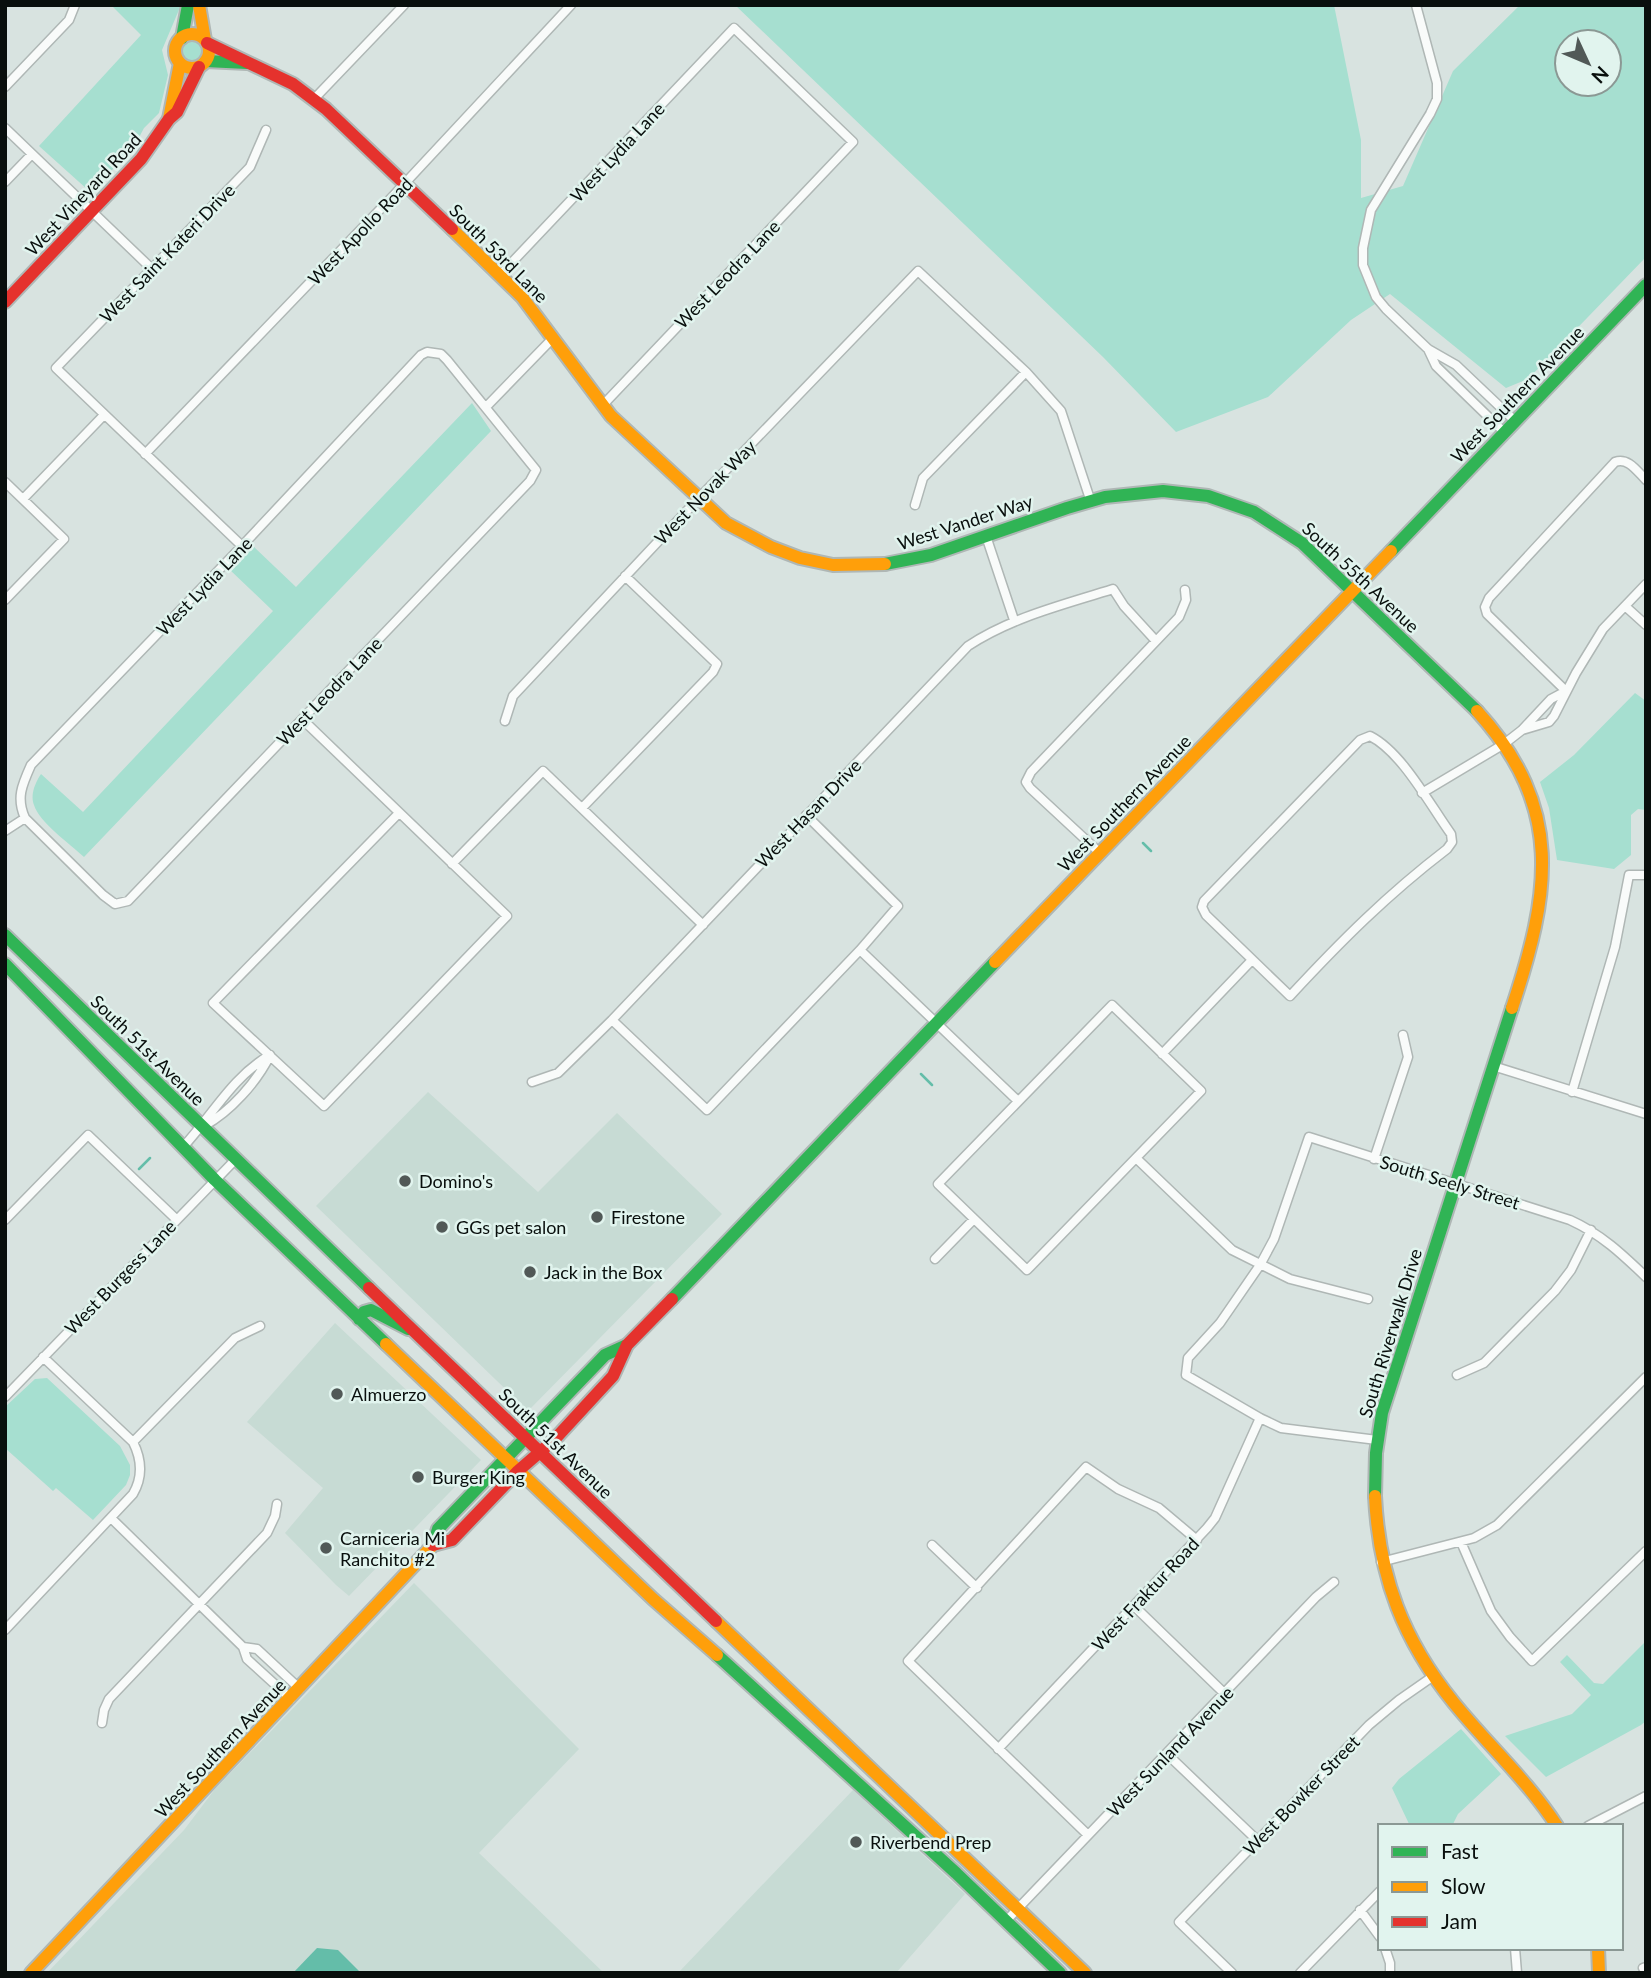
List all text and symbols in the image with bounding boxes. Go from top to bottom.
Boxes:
north arrow [1553,28,1623,98]
text: N [1587,62,1614,88]
street label: West Lydia Lane [565,98,669,206]
street label: West Vineyard Road [20,128,146,260]
street label: West Apollo Road [303,173,417,289]
street label: West Saint Kateri Drive [95,179,239,327]
street label: South 53rd Lane [445,199,553,307]
street label: West Leodra Lane [670,215,784,333]
street label: West Southern Avenue [1446,321,1588,467]
street label: West Novak Way [650,435,761,549]
street label: West Vander Way [895,490,1036,554]
street label: South 55th Avenue [1298,517,1424,637]
street label: West Lydia Lane [152,532,256,640]
street label: West Leodra Lane [272,632,386,750]
street label: West Southern Avenue [1053,730,1195,876]
street label: West Hasan Drive [751,754,865,872]
street label: South 51st Avenue [86,990,210,1110]
street label: South Seely Street [1378,1150,1523,1214]
place label: Domino's [419,1170,493,1192]
marker: Domino's [397,1173,413,1189]
place label: Firestone [611,1206,685,1228]
marker: Firestone [589,1209,605,1225]
street label: West Burgess Lane [60,1215,180,1339]
place label: GGs pet salon [456,1216,566,1238]
marker: GGs pet salon [434,1219,450,1235]
street label: South Riverwalk Drive [1354,1246,1426,1420]
place label: Jack in the Box [544,1261,662,1283]
marker: Jack in the Box [522,1264,538,1280]
place label: Almuerzo [351,1383,426,1405]
street label: South 51st Avenue [494,1383,618,1503]
marker: Almuerzo [329,1386,345,1402]
place label: Burger King [432,1466,525,1488]
marker: Burger King [410,1469,426,1485]
place label: Carniceria Mi Ranchito #2 [340,1527,445,1570]
street label: West Fraktur Road [1087,1533,1203,1655]
marker: Carniceria Mi Ranchito #2 [318,1540,334,1556]
street label: West Southern Avenue [150,1674,290,1822]
street label: West Sunland Avenue [1102,1681,1238,1821]
street label: West Bowker Street [1238,1730,1364,1859]
legend [1378,1824,1623,1950]
place label: Riverbend Prep [870,1831,991,1853]
marker: Riverbend Prep [848,1834,864,1850]
text: Fast [1441,1838,1479,1863]
text: Slow [1441,1873,1486,1898]
text: Jam [1441,1908,1477,1933]

